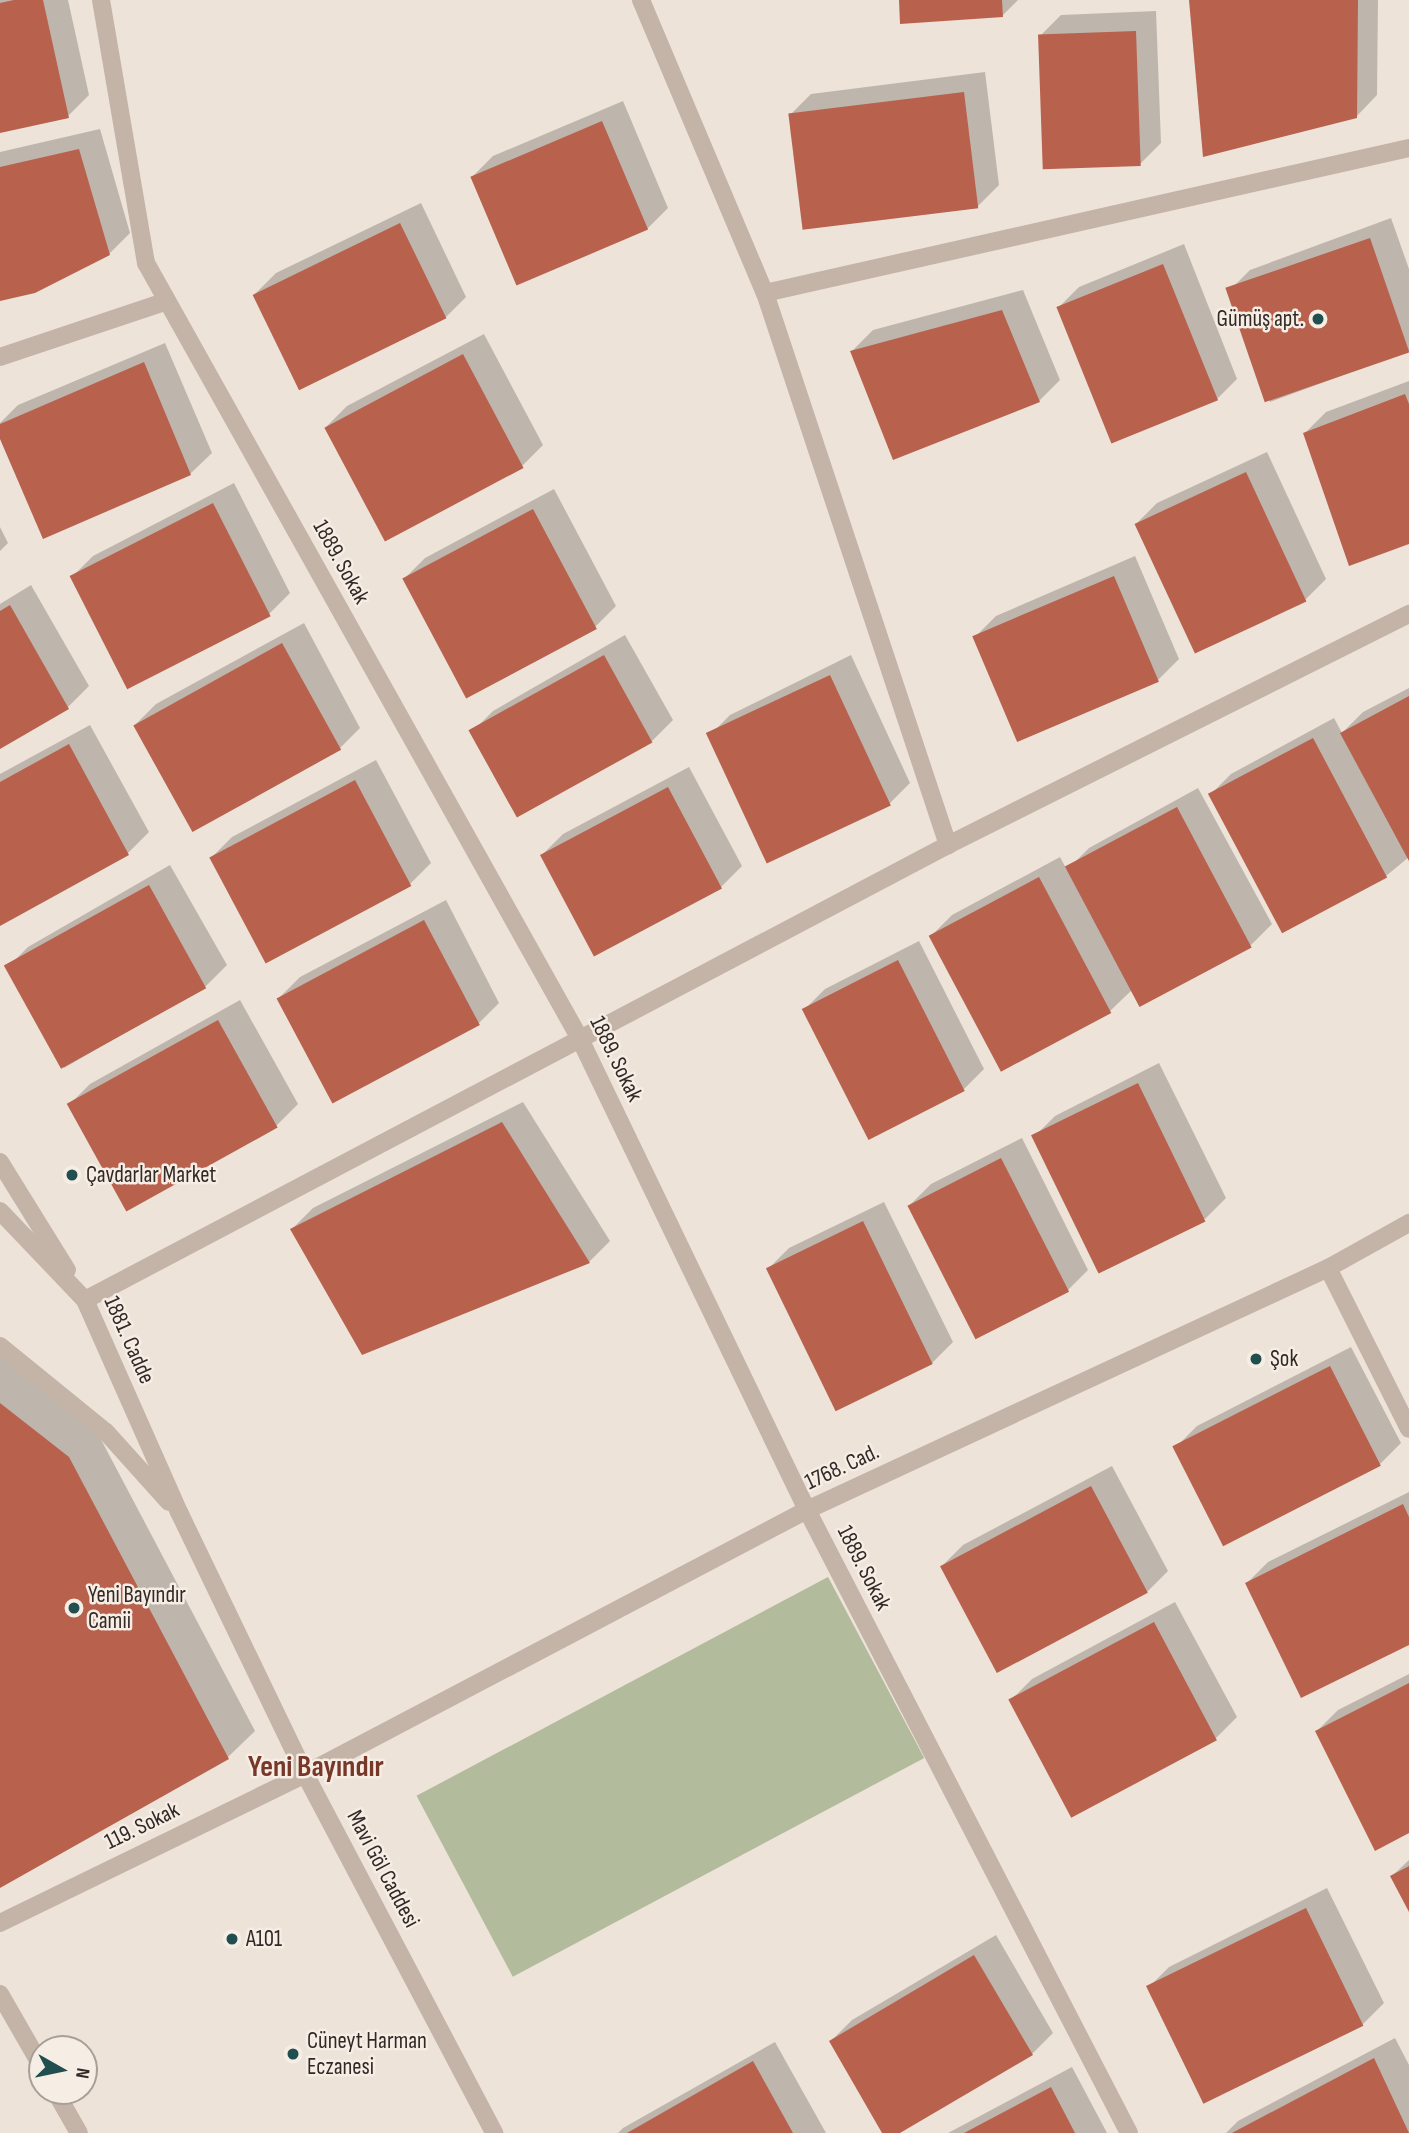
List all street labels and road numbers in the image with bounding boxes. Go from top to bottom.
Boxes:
street label: 1889. Sokak [307,515,375,609]
street label: 1889. Sokak [584,1012,648,1106]
street label: 1881. Cadde [97,1292,161,1388]
street label: 1768. Cad. [800,1438,884,1496]
street label: 1889. Sokak [831,1521,897,1615]
street label: 119. Sokak [100,1796,184,1856]
street label: Mavi Göl Caddesi [341,1806,425,1932]

